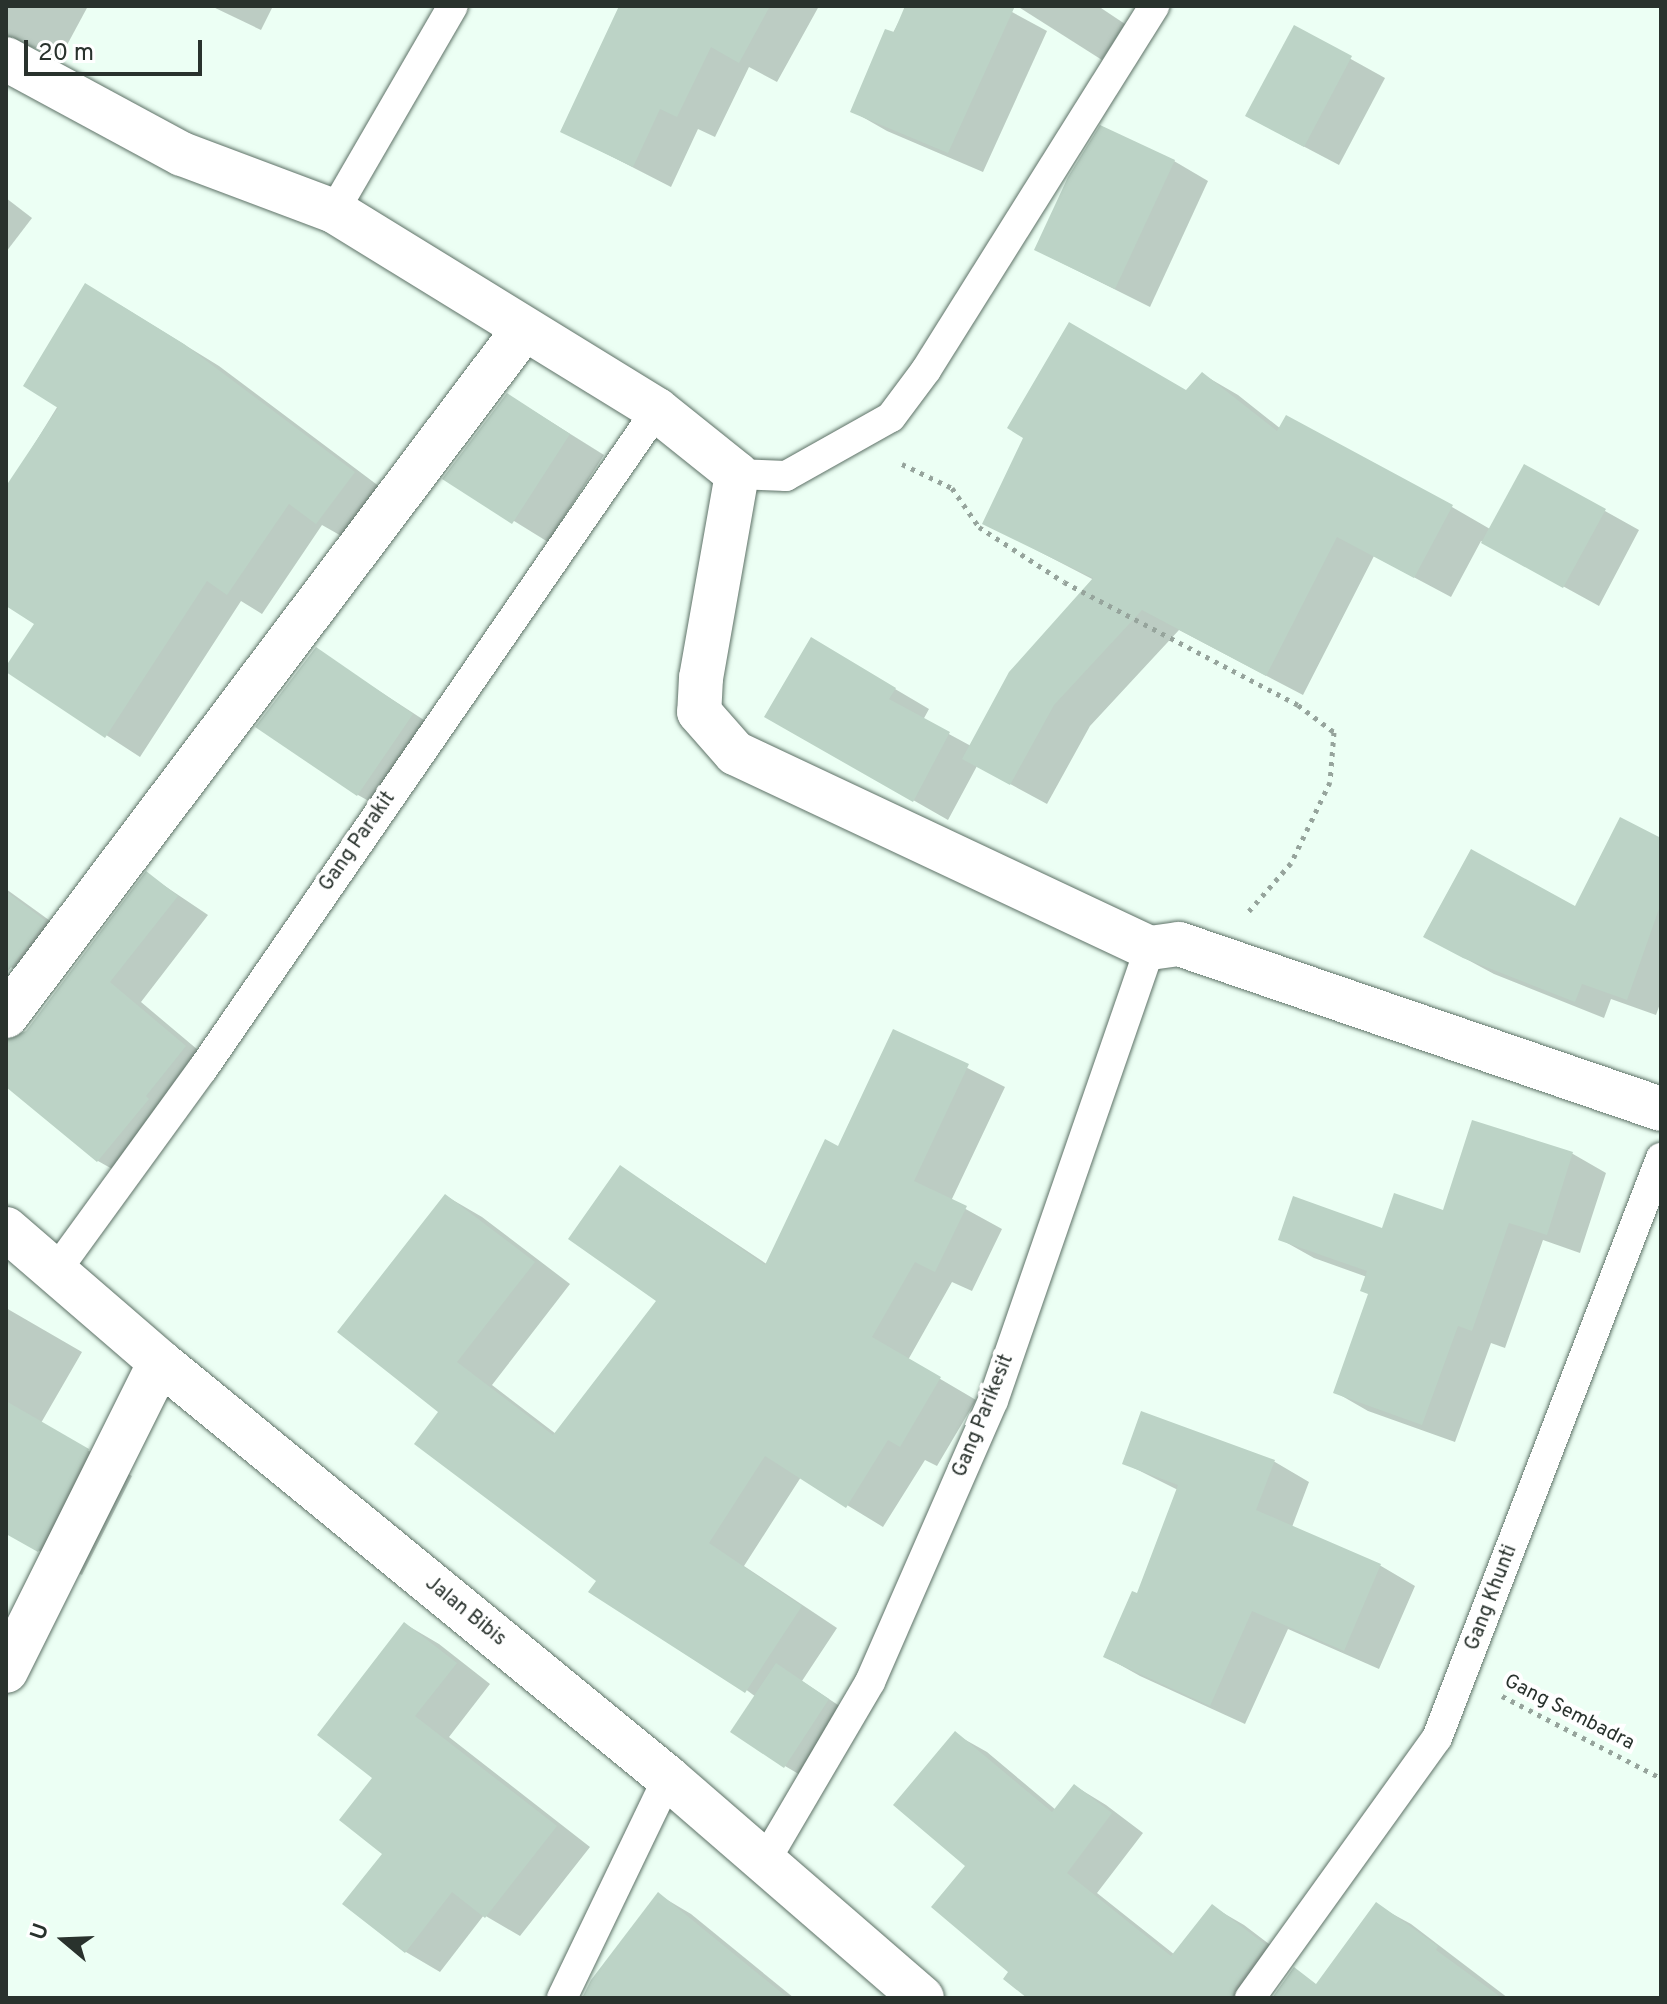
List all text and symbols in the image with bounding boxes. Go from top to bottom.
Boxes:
scale bar [28,24,206,74]
text: 20 m [38,39,94,69]
street label: Gang Parakit [315,788,401,896]
street label: Gang Parikesit [948,1351,1020,1481]
street label: Gang Khunti [1461,1542,1523,1654]
street label: Jalan Bibis [420,1572,510,1652]
street label: Gang Sembadra [1500,1670,1638,1756]
north arrow [24,1900,104,1980]
text: U [26,1920,56,1944]

